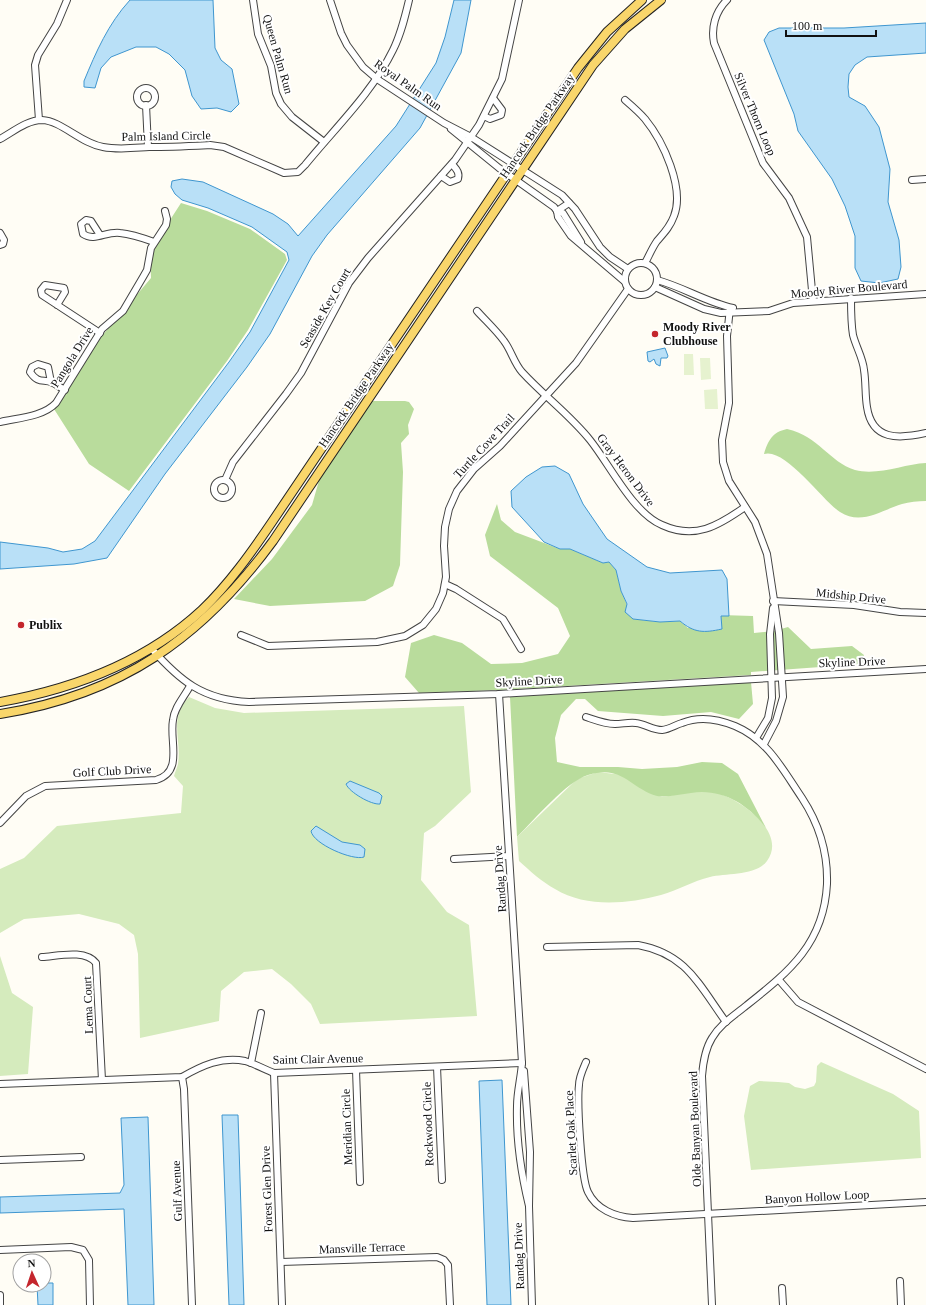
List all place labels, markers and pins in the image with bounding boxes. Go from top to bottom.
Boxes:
place label: Moody River Clubhouse [663,320,731,348]
marker: Moody River Clubhouse [650,329,660,339]
place label: Publix [29,618,62,632]
marker: Publix [16,620,26,630]

